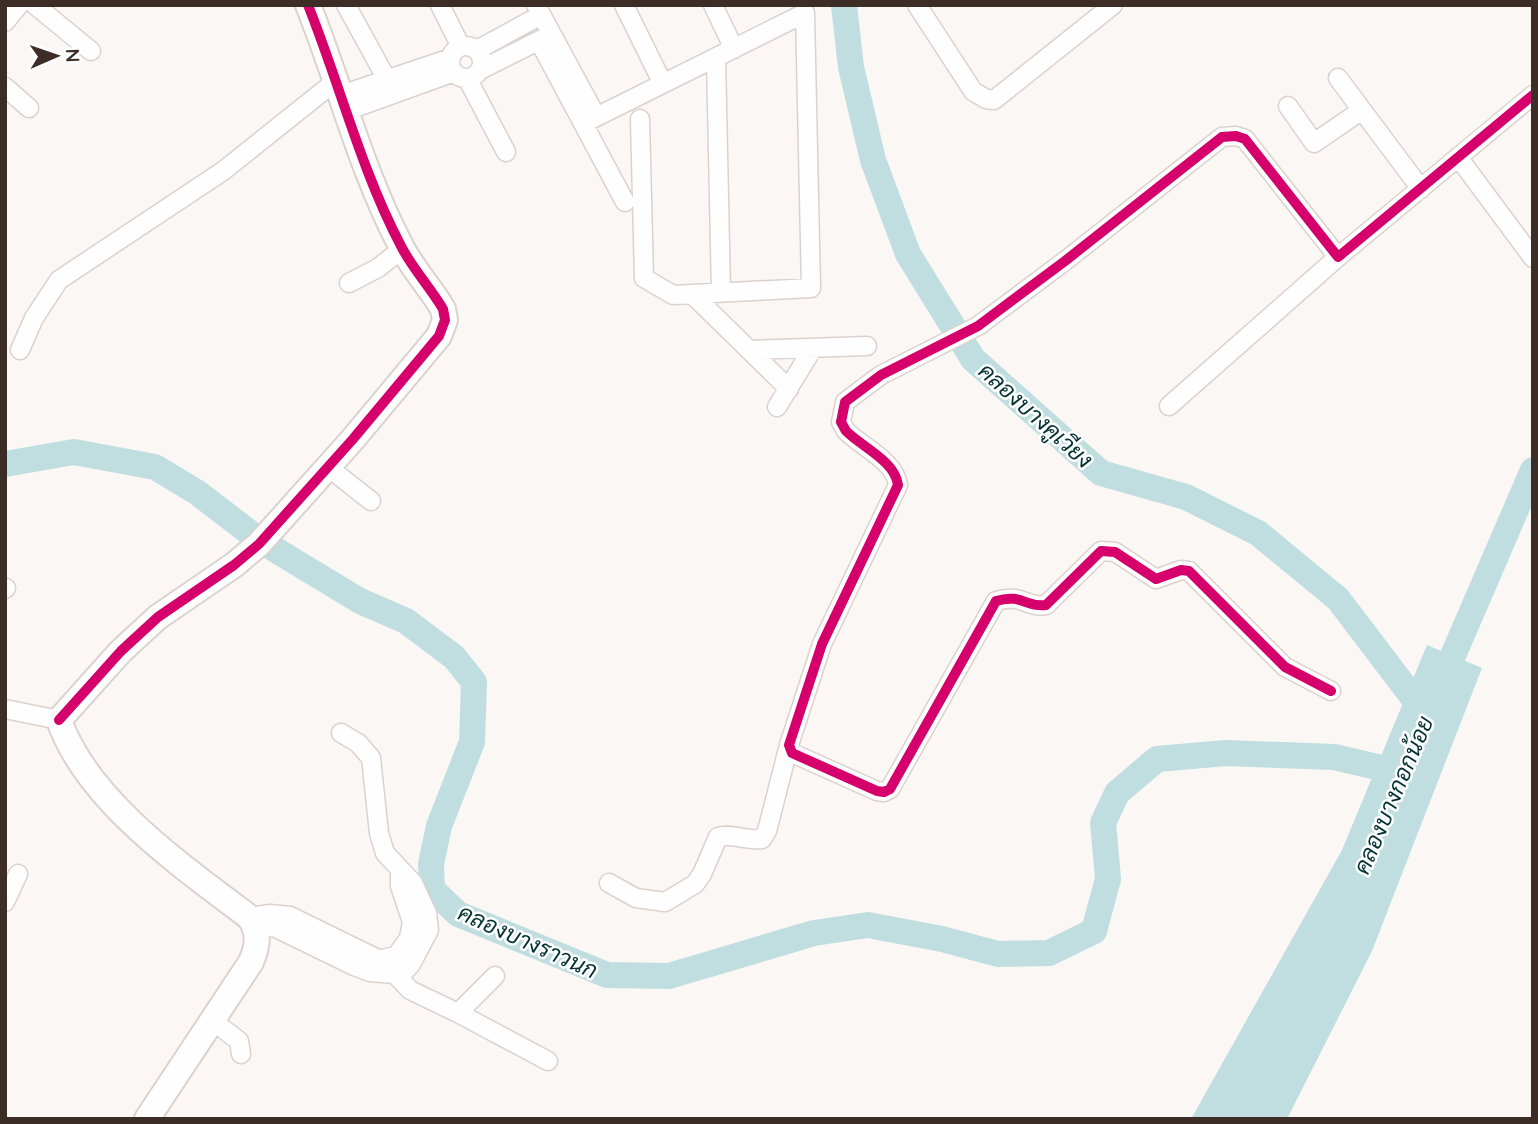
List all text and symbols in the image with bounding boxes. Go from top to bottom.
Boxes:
north arrow [21,21,91,91]
text: N [61,48,85,63]
water label: คลองบางคูเวียง [971,356,1099,476]
water label: คลองบางกอกน้อย [1347,712,1439,878]
water label: คลองบางราวนก [454,897,602,985]

